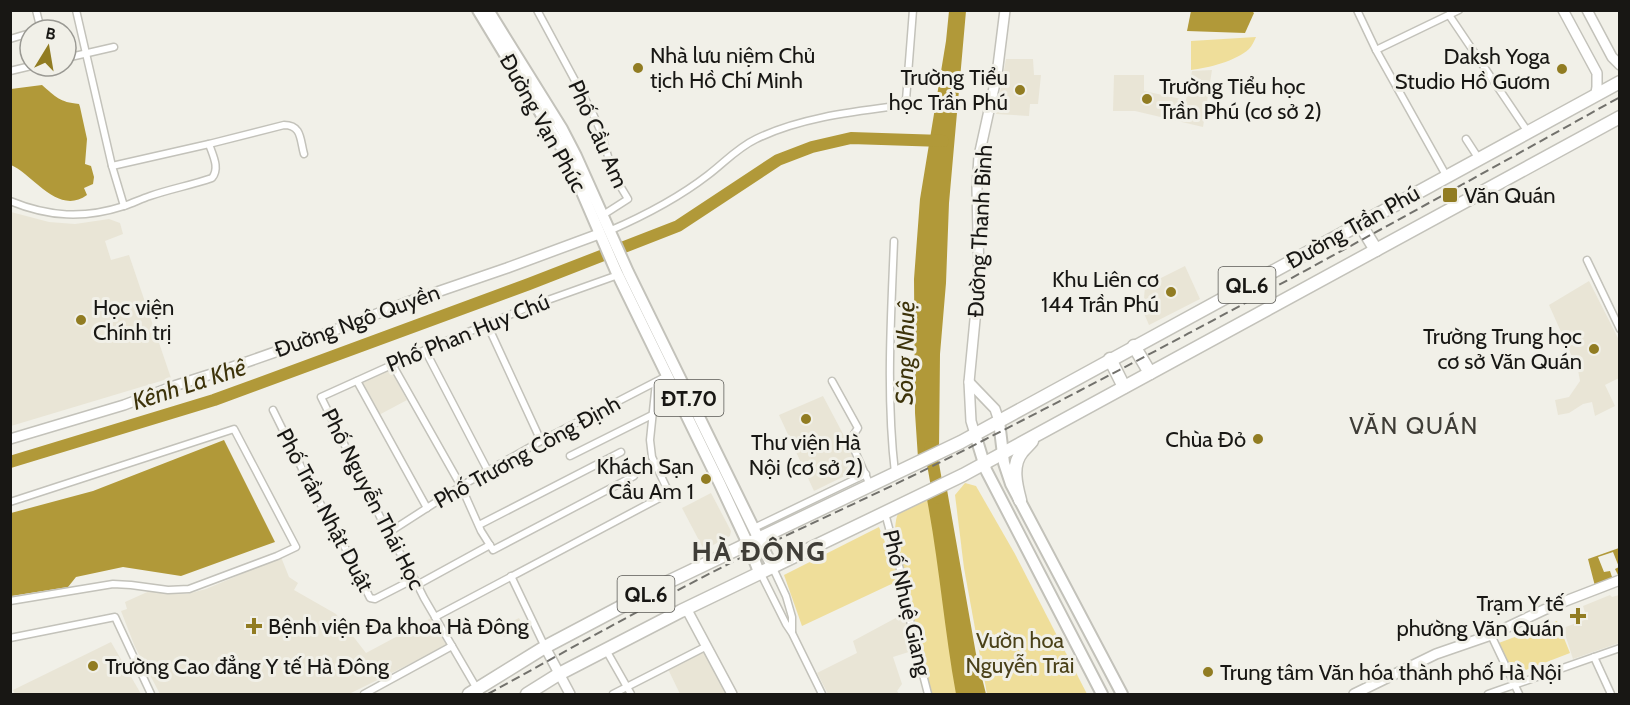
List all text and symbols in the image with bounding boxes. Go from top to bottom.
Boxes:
north arrow [18,18,78,78]
text: B [44,23,58,44]
place label: Nhà lưu niệm Chủ tịch Hồ Chí Minh [650,42,815,94]
place label: Daksh Yoga Studio Hồ Gươm [1395,43,1550,95]
street label: Đường Vạn Phúc [494,49,592,197]
marker: Nhà lưu niệm Chủ tịch Hồ Chí Minh [631,61,645,75]
marker: Daksh Yoga Studio Hồ Gươm [1555,62,1569,76]
place label: Trường Tiểu học Trần Phú [889,64,1008,116]
place label: Trường Tiểu học Trần Phú (cơ sở 2) [1159,73,1322,125]
street label: Phố Cầu Am [562,76,634,192]
marker: Trường Tiểu học Trần Phú [1013,83,1027,97]
marker: Trường Tiểu học Trần Phú (cơ sở 2) [1140,92,1154,106]
street label: Đường Thanh Bình [962,144,998,318]
street label: Đường Trần Phú [1282,179,1424,275]
place label: Văn Quán [1464,182,1556,209]
marker: Văn Quán [1441,186,1459,204]
place label: Khu Liên cơ 144 Trần Phú [1041,266,1159,318]
road number: QL.6 [1218,267,1276,303]
street label: Đường Ngô Quyền [271,279,443,363]
marker: Khu Liên cơ 144 Trần Phú [1164,285,1178,299]
street label: Phố Phan Huy Chú [382,288,554,378]
place label: Học viện Chính trị [93,294,174,346]
water label: Sông Nhuệ [890,301,920,405]
marker: Học viện Chính trị [74,313,88,327]
place label: Trường Trung học cơ sở Văn Quán [1423,323,1582,375]
marker: Trường Trung học cơ sở Văn Quán [1587,342,1601,356]
water label: Kênh La Khê [128,352,250,416]
road number: ĐT.70 [654,380,724,416]
street label: Phố Trương Công Định [429,390,625,514]
street label: Phố Nguyễn Thái Học [316,404,430,594]
district label: VĂN QUÁN [1349,411,1479,440]
marker: Thư viện Hà Nội (cơ sở 2) [799,412,813,426]
street label: Phố Trần Nhật Duật [271,424,380,597]
place label: Chùa Đỏ [1165,426,1246,453]
place label: Thư viện Hà Nội (cơ sở 2) [749,429,863,481]
marker: Chùa Đỏ [1251,432,1265,446]
place label: Khách Sạn Cầu Am 1 [596,453,694,505]
marker: Khách Sạn Cầu Am 1 [699,472,713,486]
street label: Phố Nhuệ Giang [877,527,937,680]
district label: HÀ ĐÔNG [692,534,826,568]
road number: QL.6 [618,576,674,612]
place label: Trạm Y tế phường Văn Quán [1396,590,1565,642]
marker: Trạm Y tế phường Văn Quán [1569,607,1587,625]
place label: Bệnh viện Đa khoa Hà Đông [268,613,530,640]
marker: Bệnh viện Đa khoa Hà Đông [245,617,263,635]
park label: Vườn hoa Nguyễn Trãi [966,627,1074,679]
place label: Trường Cao đẳng Y tế Hà Đông [105,653,390,680]
marker: Trường Cao đẳng Y tế Hà Đông [86,659,100,673]
place label: Trung tâm Văn hóa thành phố Hà Nội [1220,659,1562,686]
marker: Trung tâm Văn hóa thành phố Hà Nội [1201,665,1215,679]

